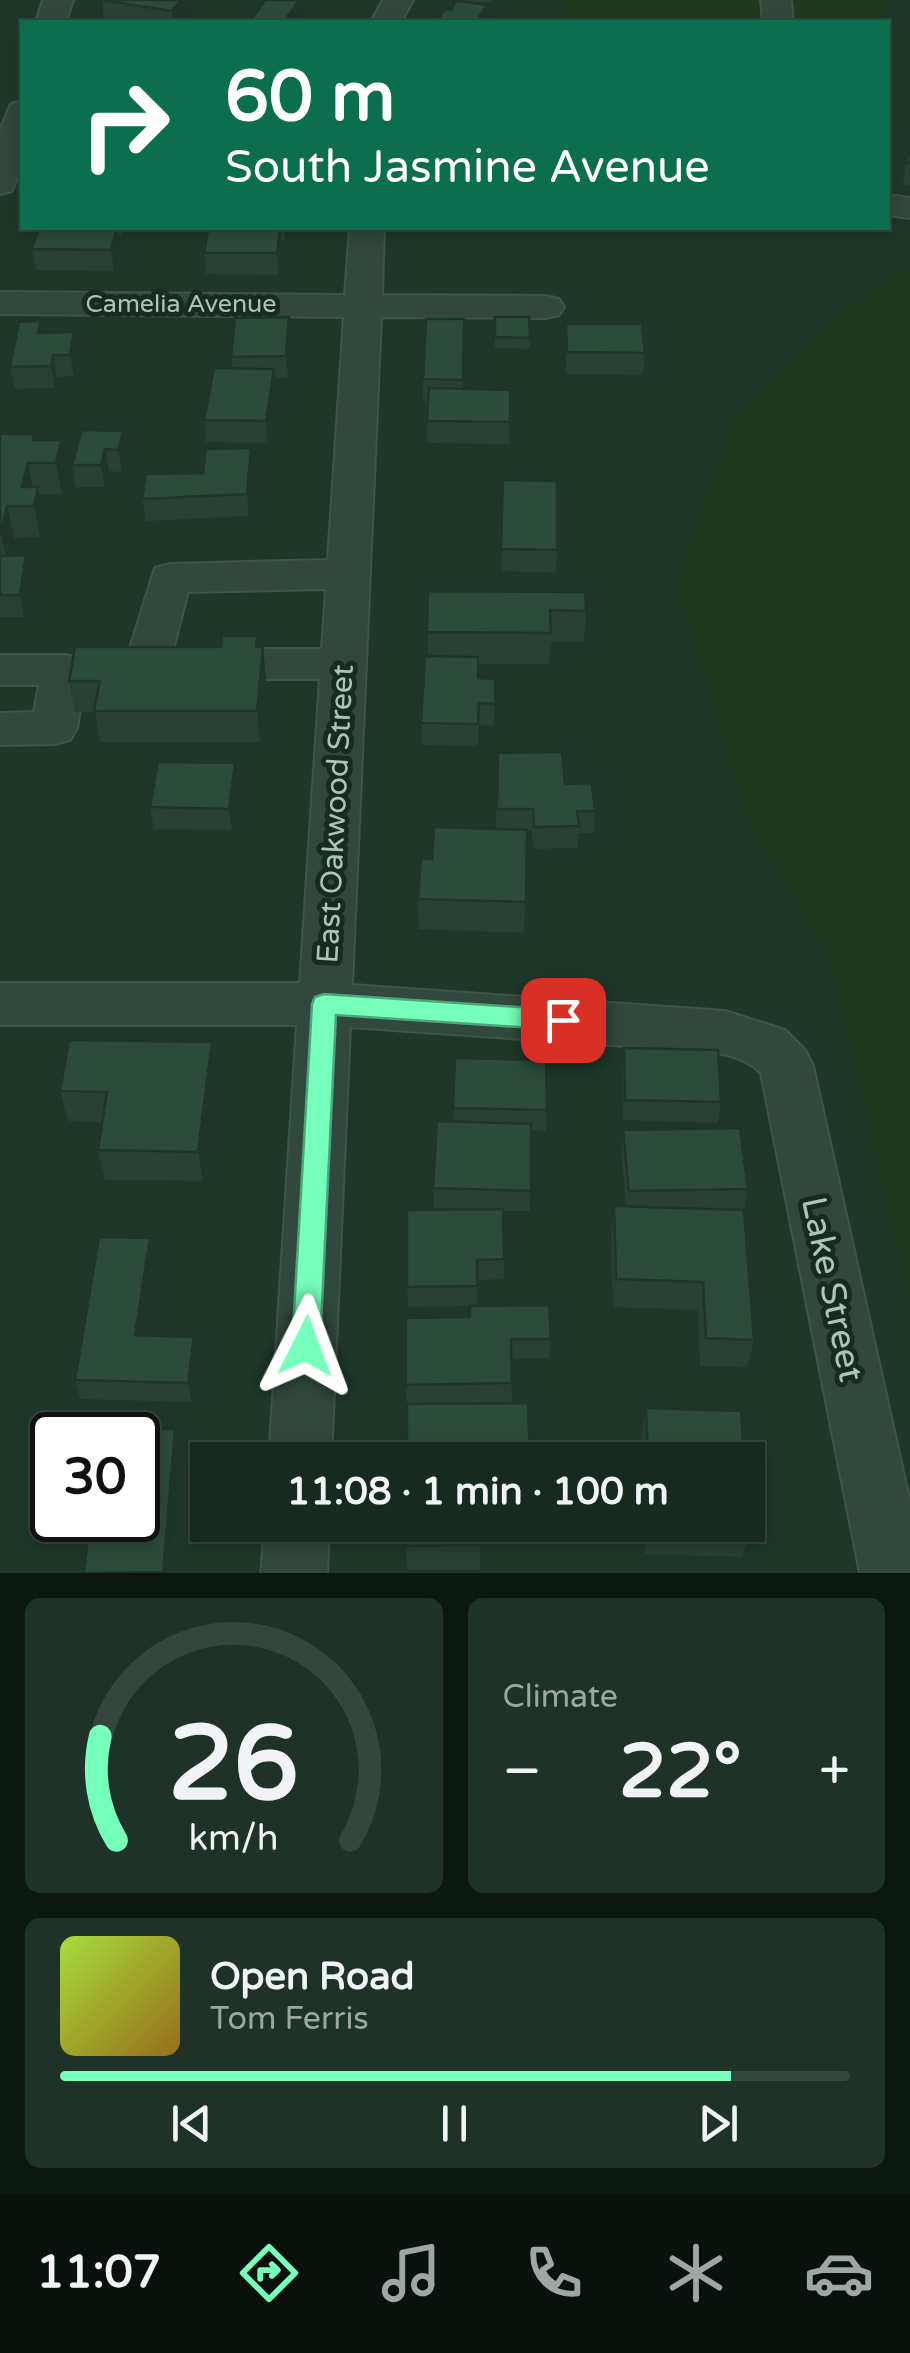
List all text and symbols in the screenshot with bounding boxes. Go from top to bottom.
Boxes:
text: 60 m [225,56,395,140]
icon: right [60,60,190,190]
text: South Jasmine Avenue [225,141,710,195]
street label: Camelia Avenue [85,289,277,319]
street label: East Oakwood Street [309,664,362,964]
pin [521,978,606,1063]
icon: arrive [536,993,591,1048]
street label: Lake Street [792,1193,872,1385]
position arrow [254,1294,358,1398]
speed limit sign: 30 [30,1412,160,1542]
text: 11:08 · 1 min · 100 m [286,1469,669,1515]
text: Climate [503,1678,618,1716]
text: 26 [168,1703,299,1828]
text: 22° [619,1727,742,1817]
text: − [503,1739,542,1805]
text: + [819,1739,850,1805]
text: km/h [189,1817,279,1860]
text: Open Road [210,1954,415,2000]
text: Tom Ferris [210,2000,369,2038]
icon: previous [164,2096,219,2151]
icon: pause [427,2096,482,2151]
icon: next [691,2096,746,2151]
icon: directions [234,2238,304,2308]
icon: music [376,2238,446,2308]
icon: phone [519,2238,589,2308]
icon: climate [661,2238,731,2308]
icon: car [804,2238,874,2308]
text: 11:07 [36,2246,161,2300]

